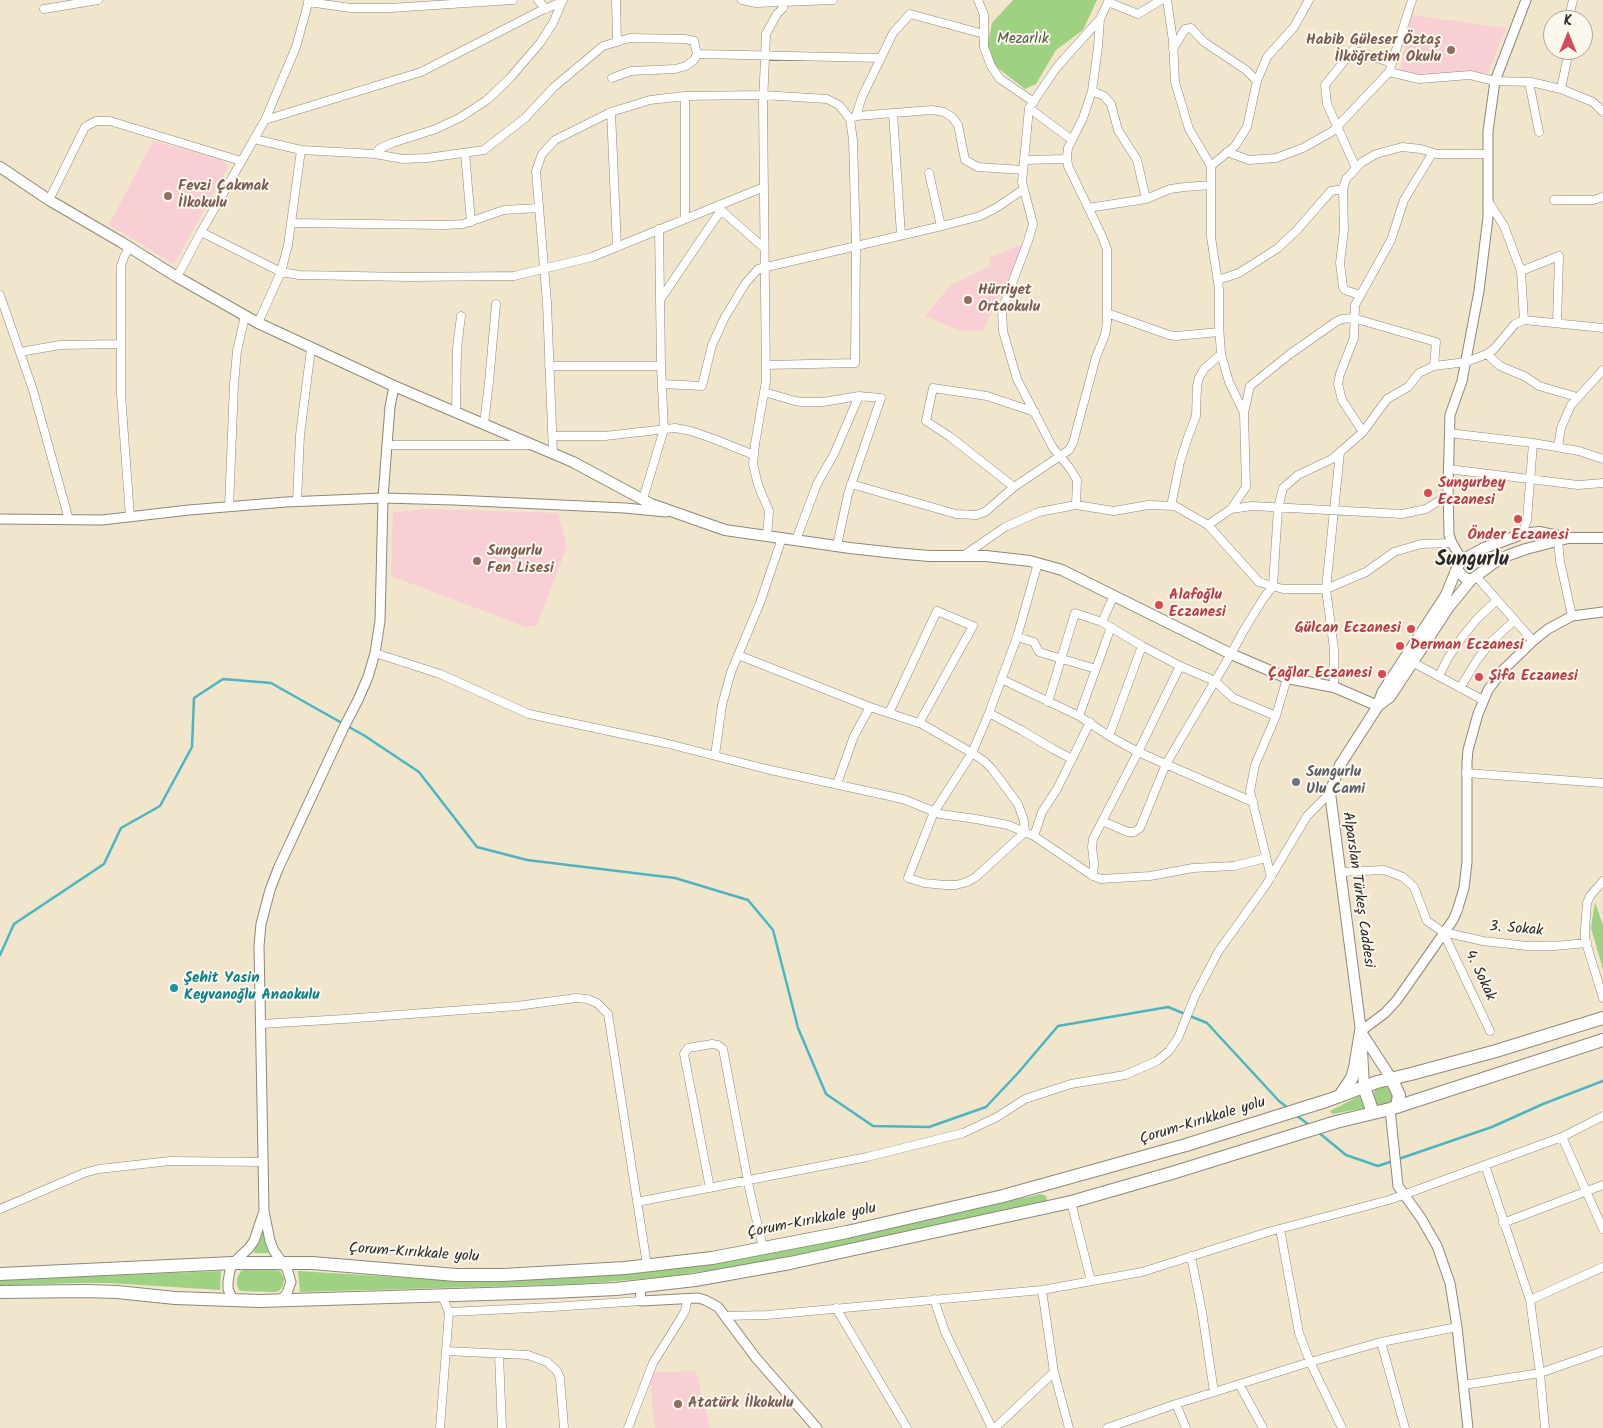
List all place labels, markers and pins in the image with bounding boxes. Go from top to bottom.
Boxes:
place label: Habib Güleser Öztaş İlköğretim Okulu [1306,32,1441,67]
marker: Habib Güleser Öztaş İlköğretim Okulu [1445,44,1457,56]
place label: Fevzi Çakmak İlkokulu [178,178,268,213]
marker: Fevzi Çakmak İlkokulu [162,190,174,202]
place label: Hürriyet Ortaokulu [978,282,1040,317]
marker: Hürriyet Ortaokulu [962,294,974,306]
place label: Sungurbey Eczanesi [1438,475,1505,510]
marker: Sungurbey Eczanesi [1422,487,1434,499]
marker: Önder Eczanesi [1512,513,1524,525]
place label: Önder Eczanesi [1467,527,1569,545]
place label: Sungurlu Fen Lisesi [487,543,554,578]
marker: Sungurlu Fen Lisesi [471,555,483,567]
place label: Alafoğlu Eczanesi [1169,587,1226,622]
marker: Alafoğlu Eczanesi [1153,599,1165,611]
place label: Gülcan Eczanesi [1295,620,1401,638]
marker: Gülcan Eczanesi [1405,623,1417,635]
place label: Derman Eczanesi [1410,637,1524,655]
marker: Derman Eczanesi [1394,640,1406,652]
place label: Çağlar Eczanesi [1268,665,1372,683]
marker: Çağlar Eczanesi [1376,668,1388,680]
place label: Şifa Eczanesi [1489,668,1578,686]
marker: Şifa Eczanesi [1473,671,1485,683]
place label: Sungurlu Ulu Cami [1306,764,1365,799]
marker: Sungurlu Ulu Cami [1290,776,1302,788]
place label: Şehit Yasin Keyvanoğlu Anaokulu [184,970,320,1005]
marker: Şehit Yasin Keyvanoğlu Anaokulu [168,982,180,994]
place label: Atatürk İlkokulu [688,1395,793,1413]
marker: Atatürk İlkokulu [672,1398,684,1410]

